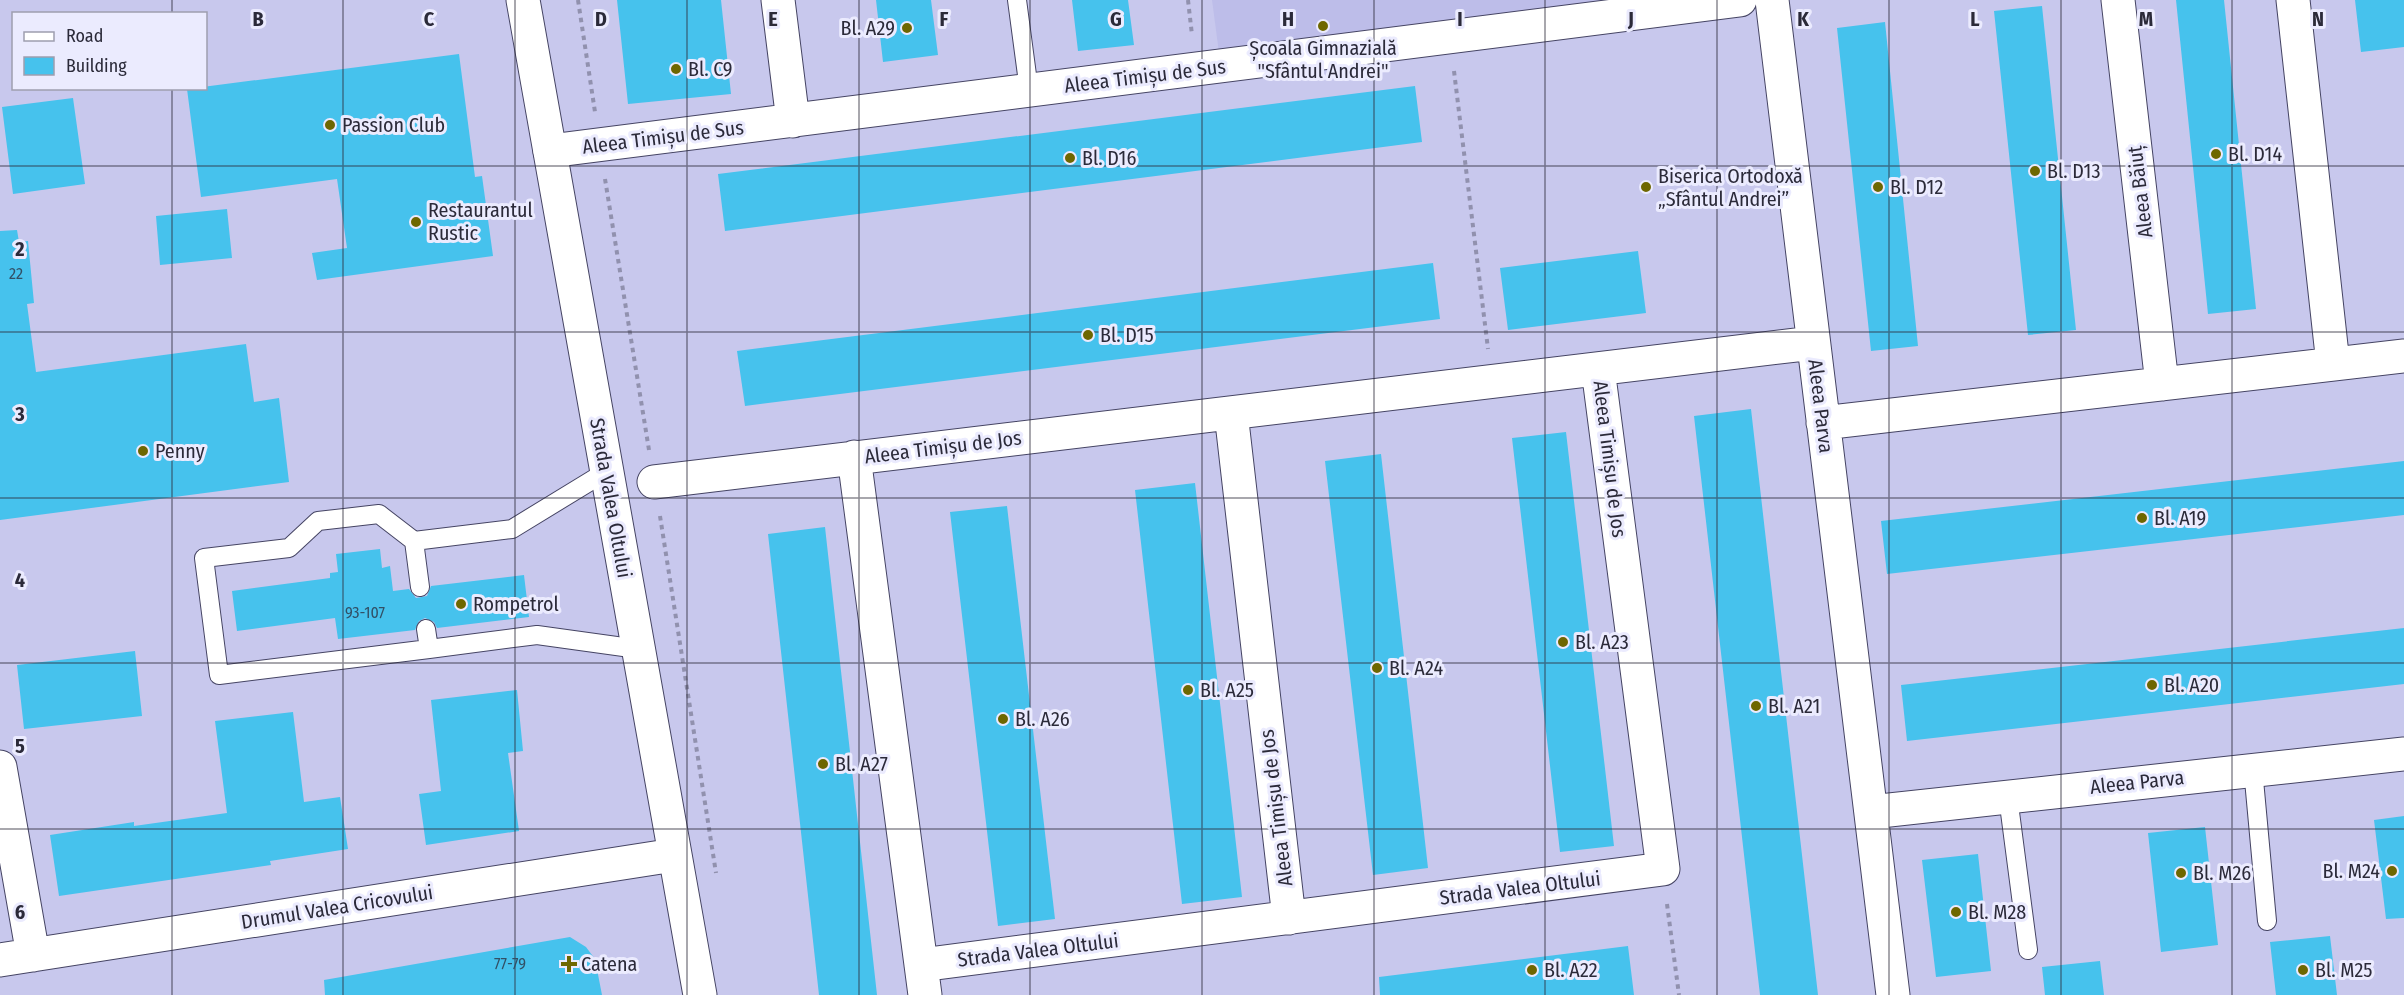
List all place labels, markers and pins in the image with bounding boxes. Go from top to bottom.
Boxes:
place label: Bl. A29 [841,16,895,40]
marker: Școala Gimnazială "Sfântul Andrei" [1316,19,1330,33]
marker: Bl. A29 [900,21,914,35]
place label: Școala Gimnazială "Sfântul Andrei" [1249,36,1397,83]
place label: Bl. C9 [688,57,733,81]
marker: Bl. C9 [669,62,683,76]
place label: Passion Club [342,113,445,137]
marker: Passion Club [323,118,337,132]
place label: Bl. D14 [2228,142,2282,166]
place label: Bl. D16 [1082,146,1136,170]
marker: Bl. D14 [2209,147,2223,161]
marker: Bl. D16 [1063,151,1077,165]
place label: Bl. D13 [2047,159,2100,183]
place label: Biserica Ortodoxă „Sfântul Andrei” [1658,164,1803,211]
marker: Bl. D13 [2028,164,2042,178]
place label: Bl. D12 [1890,175,1943,199]
marker: Biserica Ortodoxă „Sfântul Andrei” [1639,180,1653,194]
marker: Bl. D12 [1871,180,1885,194]
place label: Restaurantul Rustic [428,198,533,245]
marker: Restaurantul Rustic [409,215,423,229]
place label: Bl. D15 [1100,323,1154,347]
marker: Bl. D15 [1081,328,1095,342]
place label: Penny [155,439,205,463]
marker: Penny [136,444,150,458]
place label: Bl. A19 [2154,506,2206,530]
marker: Bl. A19 [2135,511,2149,525]
place label: Rompetrol [473,592,559,616]
marker: Rompetrol [454,597,468,611]
place label: Bl. A23 [1575,630,1629,654]
marker: Bl. A23 [1556,635,1570,649]
place label: Bl. A24 [1389,656,1443,680]
marker: Bl. A24 [1370,661,1384,675]
place label: Bl. A20 [2164,673,2219,697]
place label: Bl. A25 [1200,678,1254,702]
marker: Bl. A20 [2145,678,2159,692]
marker: Bl. A25 [1181,683,1195,697]
place label: Bl. A21 [1768,694,1820,718]
marker: Bl. A21 [1749,699,1763,713]
place label: Bl. A26 [1015,707,1070,731]
marker: Bl. A26 [996,712,1010,726]
place label: Bl. A27 [835,752,888,776]
marker: Bl. A27 [816,757,830,771]
place label: Bl. M24 [2322,859,2380,883]
place label: Bl. M26 [2193,861,2251,885]
marker: Bl. M24 [2385,864,2399,878]
marker: Bl. M26 [2174,866,2188,880]
place label: Bl. M28 [1968,900,2026,924]
marker: Bl. M28 [1949,905,1963,919]
place label: Catena [581,952,637,976]
marker: Catena [562,957,576,971]
place label: Bl. A22 [1544,958,1598,982]
place label: Bl. M25 [2315,958,2372,982]
marker: Bl. A22 [1525,963,1539,977]
marker: Bl. M25 [2296,963,2310,977]

